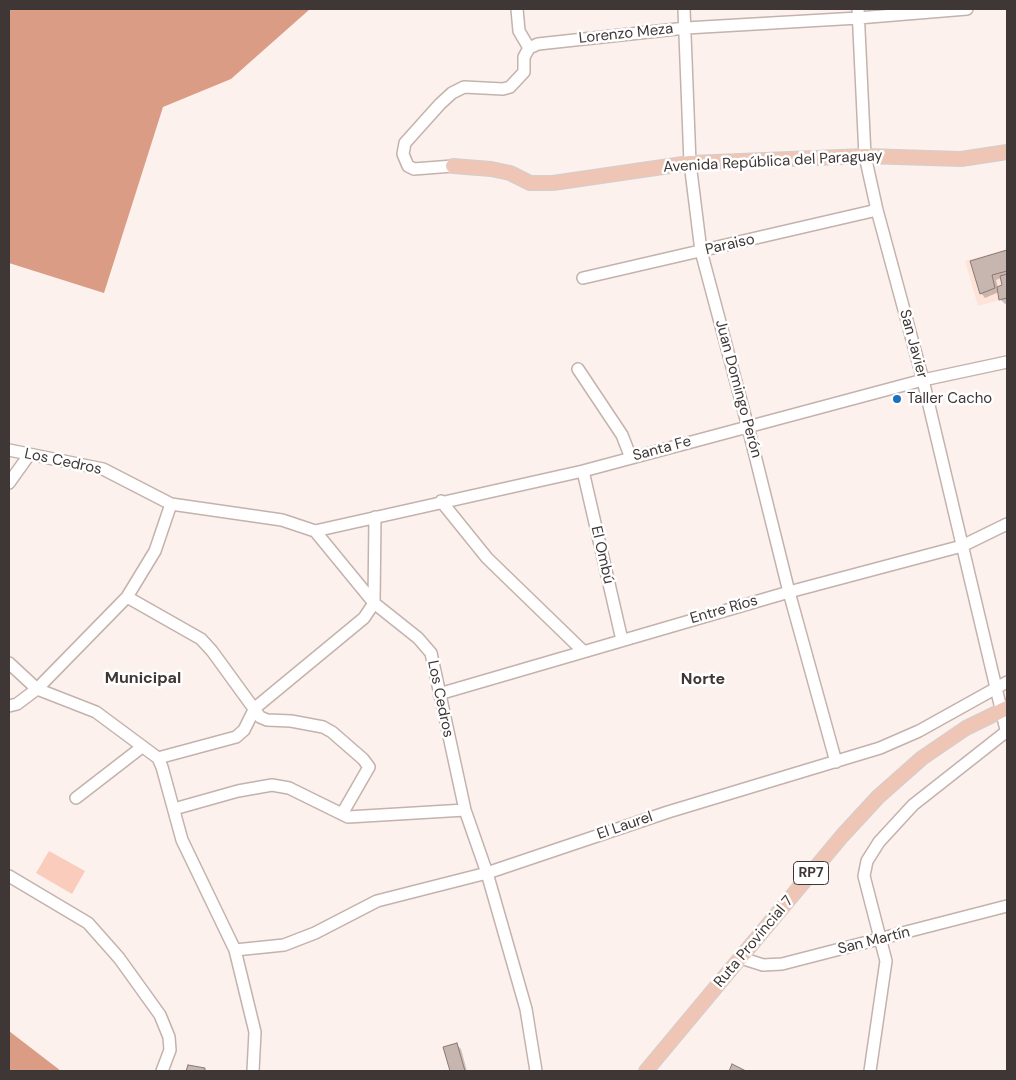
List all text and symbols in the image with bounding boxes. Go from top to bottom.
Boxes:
street label: Lorenzo Meza [578,20,674,48]
street label: Avenida República del Paraguay [663,147,883,177]
street label: Paraiso [703,231,757,259]
street label: San Javier [895,308,931,380]
street label: Juan Domingo Perón [711,318,765,460]
place label: Taller Cacho [907,390,992,408]
marker: Taller Cacho [891,393,903,405]
street label: Santa Fe [631,433,693,465]
street label: Los Cedros [23,445,103,479]
street label: El Ombú [587,524,617,586]
street label: Entre Ríos [688,592,760,628]
street label: Los Cedros [423,659,457,739]
district label: Municipal [105,669,181,689]
district label: Norte [681,670,725,690]
street label: El Laurel [595,808,655,844]
road number: RP7 [794,861,828,884]
street label: Ruta Provincial 7 [711,893,797,991]
street label: San Martín [836,923,912,959]

